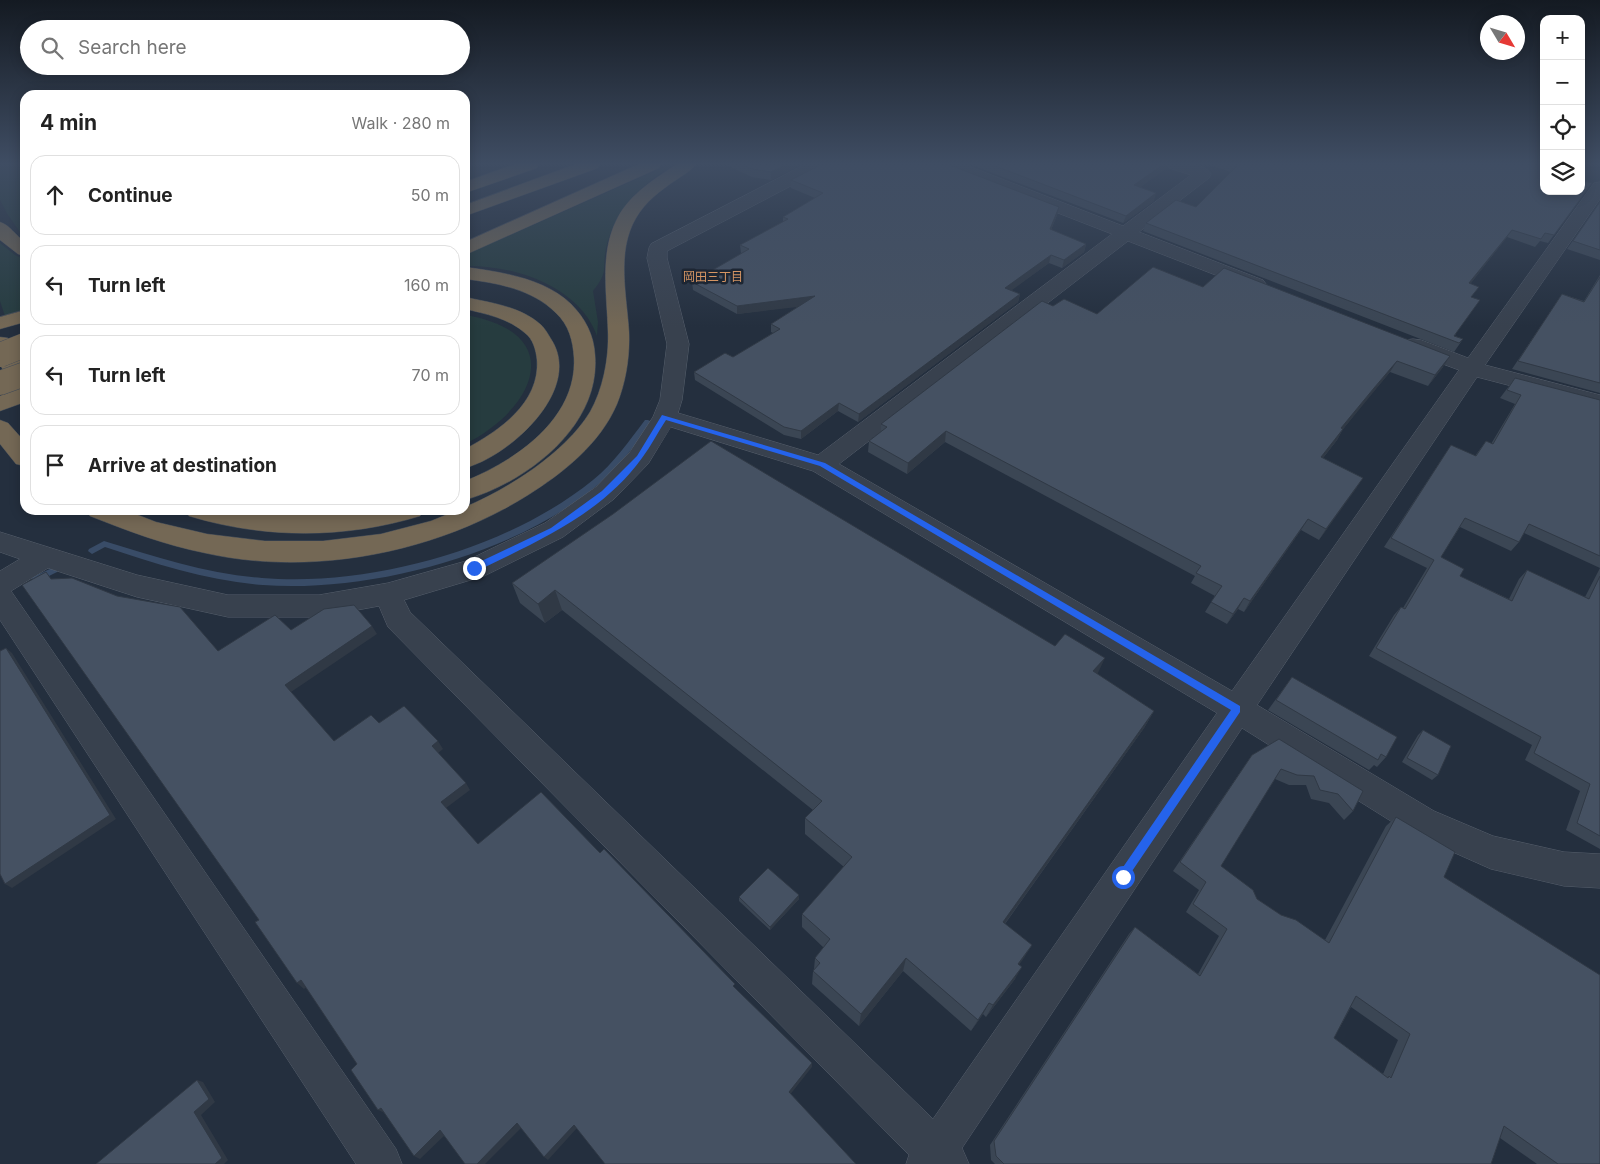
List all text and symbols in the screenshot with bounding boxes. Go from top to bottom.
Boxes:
north arrow [1480,15,1525,60]
map controls [1540,15,1585,195]
button: + [1540,15,1585,60]
search box [20,20,470,75]
icon: search [38,34,66,62]
text: Search here [78,36,187,59]
button: − [1540,60,1585,105]
button: locate [1540,105,1585,150]
text: 4 min [40,110,97,135]
text: Walk · 280 m [352,113,450,133]
button: layers [1540,150,1585,195]
icon: ahead [41,181,69,209]
text: Continue [88,184,173,207]
text: 50 m [411,185,449,205]
district label: 岡田三丁目 [683,269,743,284]
icon: left [41,271,69,299]
text: Turn left [88,274,166,297]
text: 160 m [404,275,449,295]
icon: left [41,361,69,389]
text: Turn left [88,364,166,387]
text: 70 m [412,365,449,385]
icon: arrive [41,451,69,479]
text: Arrive at destination [88,454,277,477]
route end [463,557,486,580]
route start [1112,866,1135,889]

